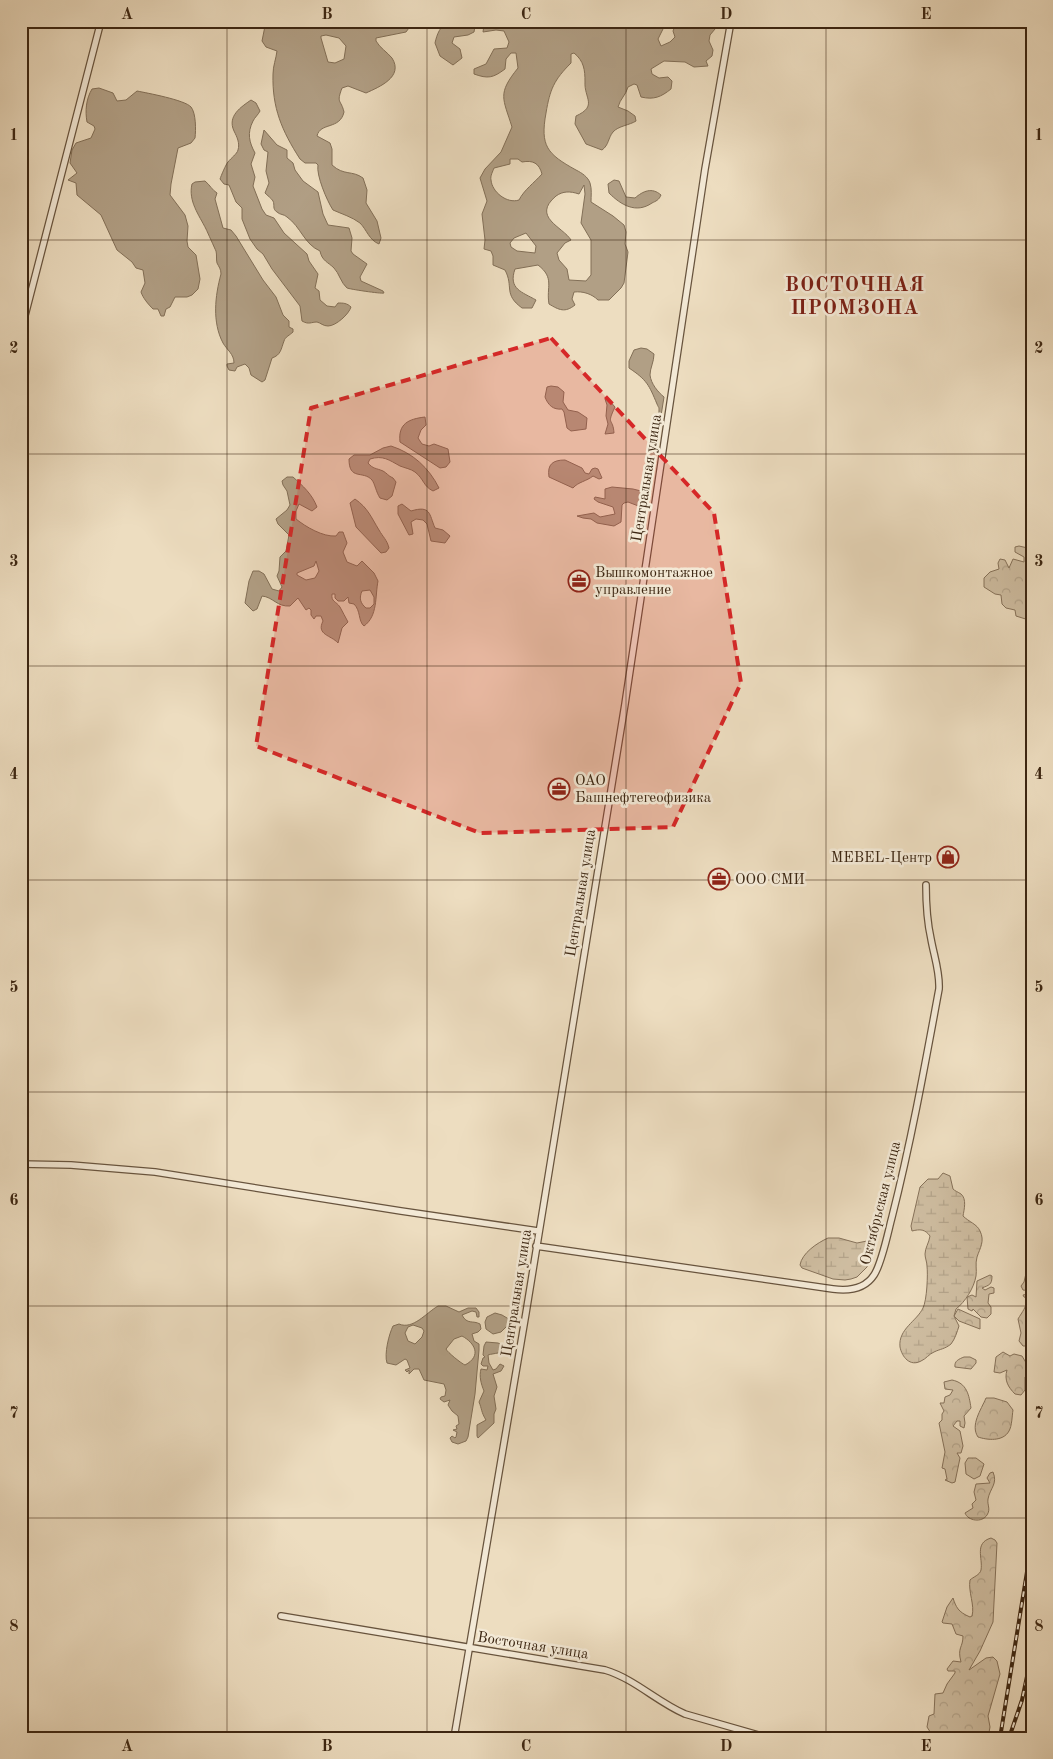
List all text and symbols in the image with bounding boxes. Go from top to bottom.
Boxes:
text: A [121,7,133,23]
text: B [321,7,333,23]
text: C [521,7,531,23]
text: D [720,7,732,23]
text: E [920,7,932,23]
text: 1 [9,128,19,144]
text: 1 [1034,128,1044,144]
district label: ВОСТОЧНАЯ ПРОМЗОНА [785,276,925,319]
text: 2 [9,341,19,357]
text: 2 [1034,341,1044,357]
street label: Центральная улица [630,413,665,543]
text: 3 [9,554,19,570]
text: 3 [1034,554,1044,570]
place label: Вышкомонтажное управление [595,566,713,598]
office icon: Вышкомонтажное управление [567,569,591,593]
text: 4 [9,767,19,783]
text: 4 [1034,767,1044,783]
place label: ОАО Башнефтегеофизика [575,774,712,806]
office icon: ОАО Башнефтегеофизика [547,777,571,801]
street label: Центральная улица [564,828,599,958]
shop icon: MEBEL-Центр [936,845,960,869]
place label: MEBEL-Центр [831,851,932,866]
office icon: ООО СМИ [707,867,731,891]
place label: ООО СМИ [735,873,805,888]
text: 5 [9,980,19,996]
text: 5 [1034,980,1044,996]
street label: Октябрьская улица [859,1139,904,1267]
text: 6 [9,1193,19,1209]
text: 6 [1034,1193,1044,1209]
street label: Центральная улица [500,1228,535,1358]
text: 7 [9,1406,19,1422]
text: 7 [1034,1406,1044,1422]
text: 8 [9,1619,19,1635]
text: 8 [1034,1619,1044,1635]
street label: Восточная улица [476,1630,590,1663]
text: A [121,1739,133,1755]
text: B [321,1739,333,1755]
text: C [521,1739,531,1755]
text: D [720,1739,732,1755]
text: E [920,1739,932,1755]

